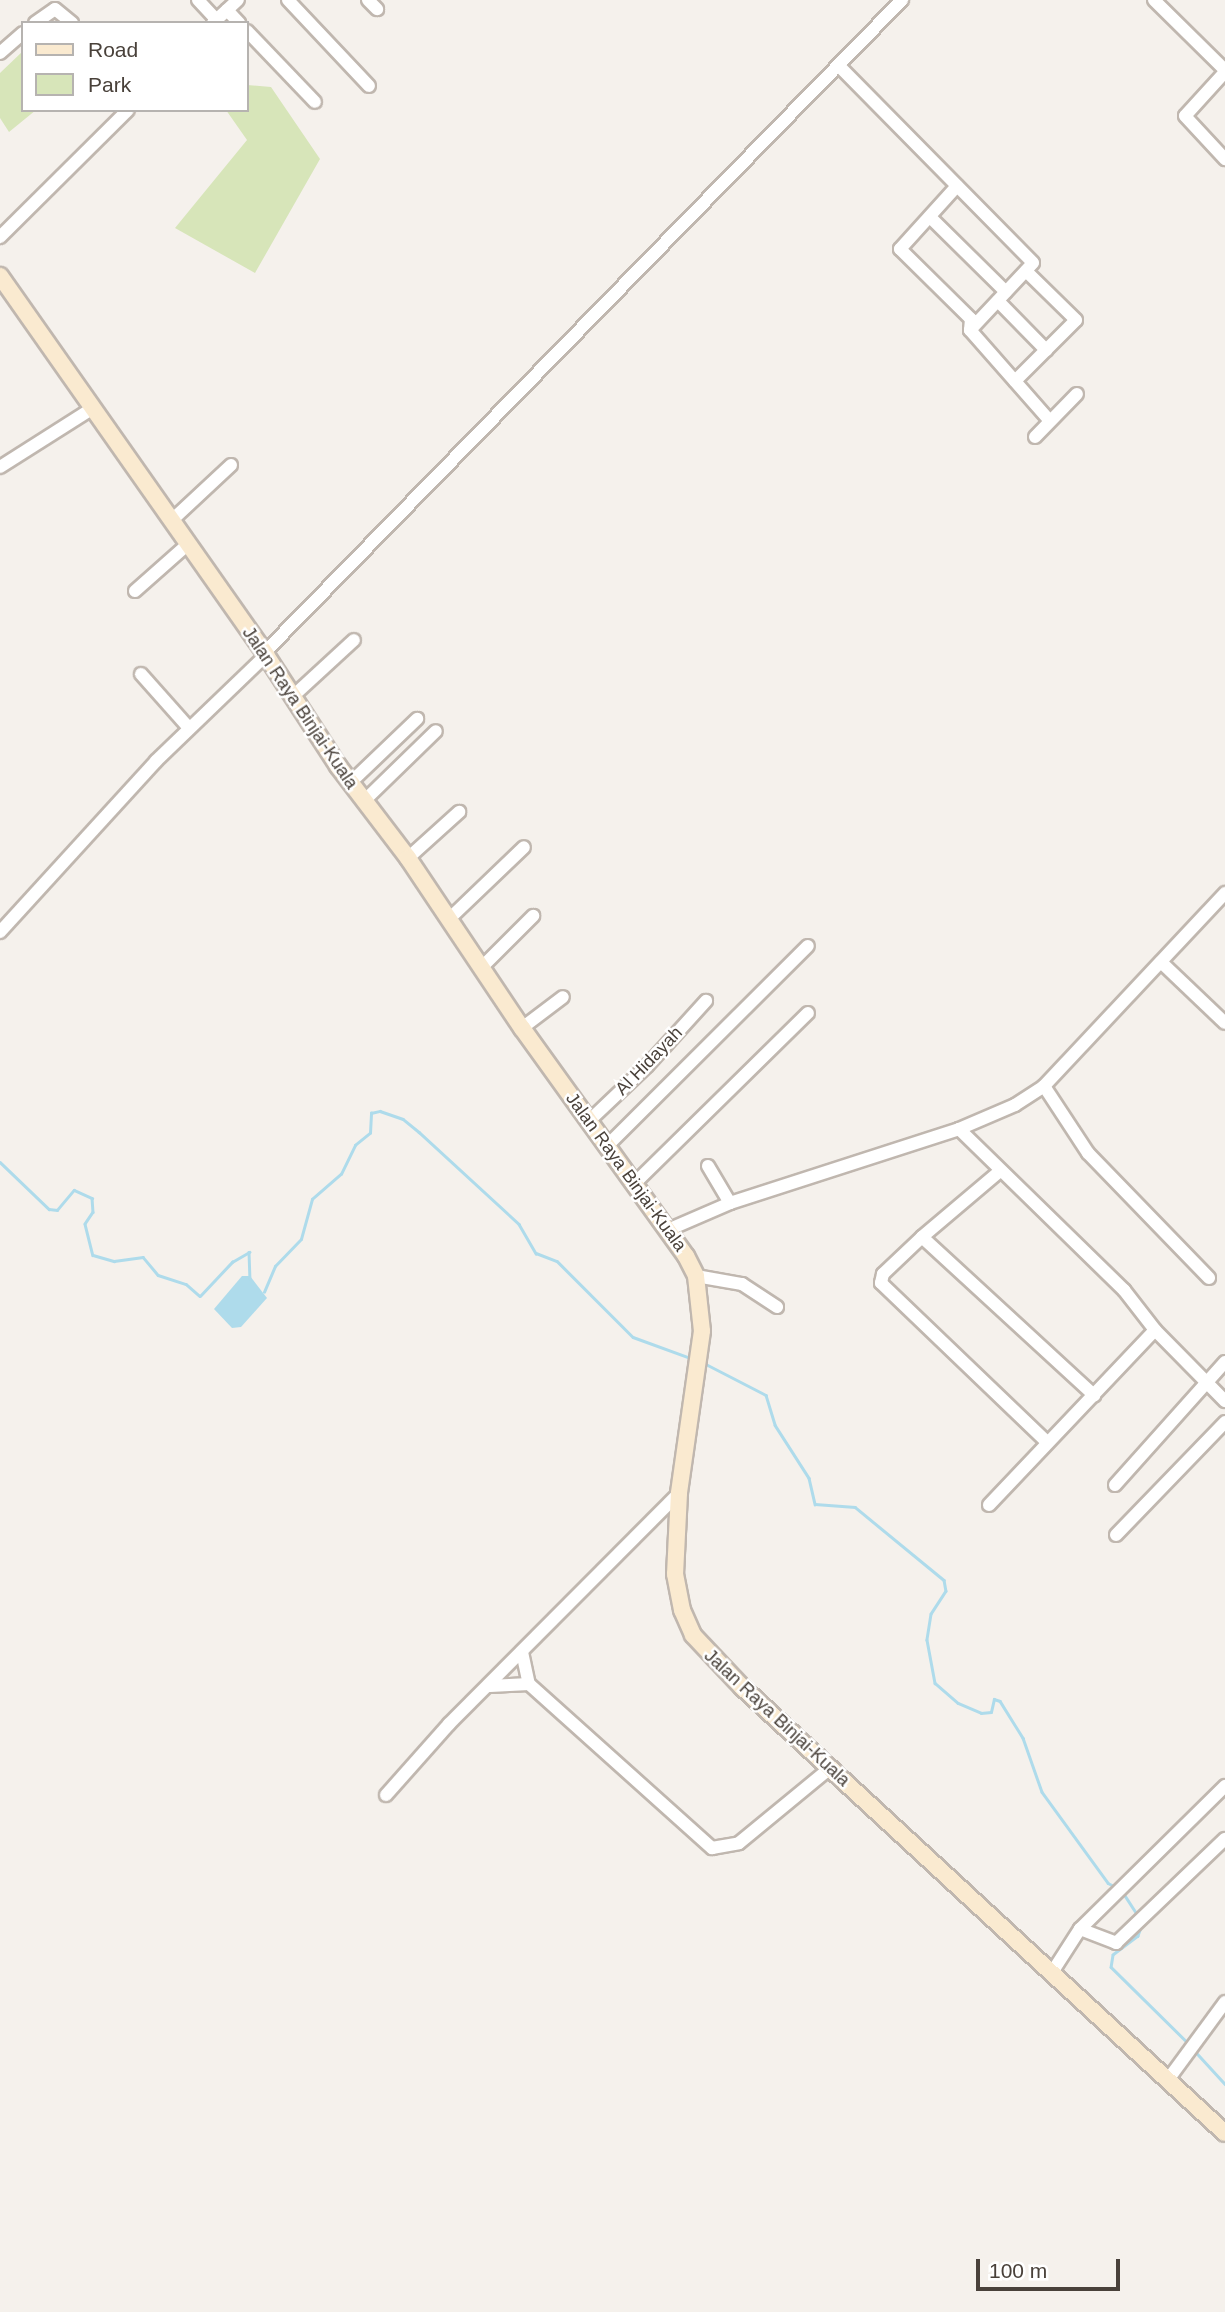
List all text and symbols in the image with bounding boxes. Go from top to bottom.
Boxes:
legend [21,21,248,112]
text: Road [88,38,138,61]
text: Park [88,73,131,96]
street label: Jalan Raya Binjai-Kuala [238,623,362,793]
street label: Al Hidayah [611,1022,687,1100]
street label: Jalan Raya Binjai-Kuala [561,1088,691,1256]
street label: Jalan Raya Binjai-Kuala [700,1645,854,1791]
scale bar [980,2246,1124,2290]
text: 100 m [989,2259,1047,2282]

